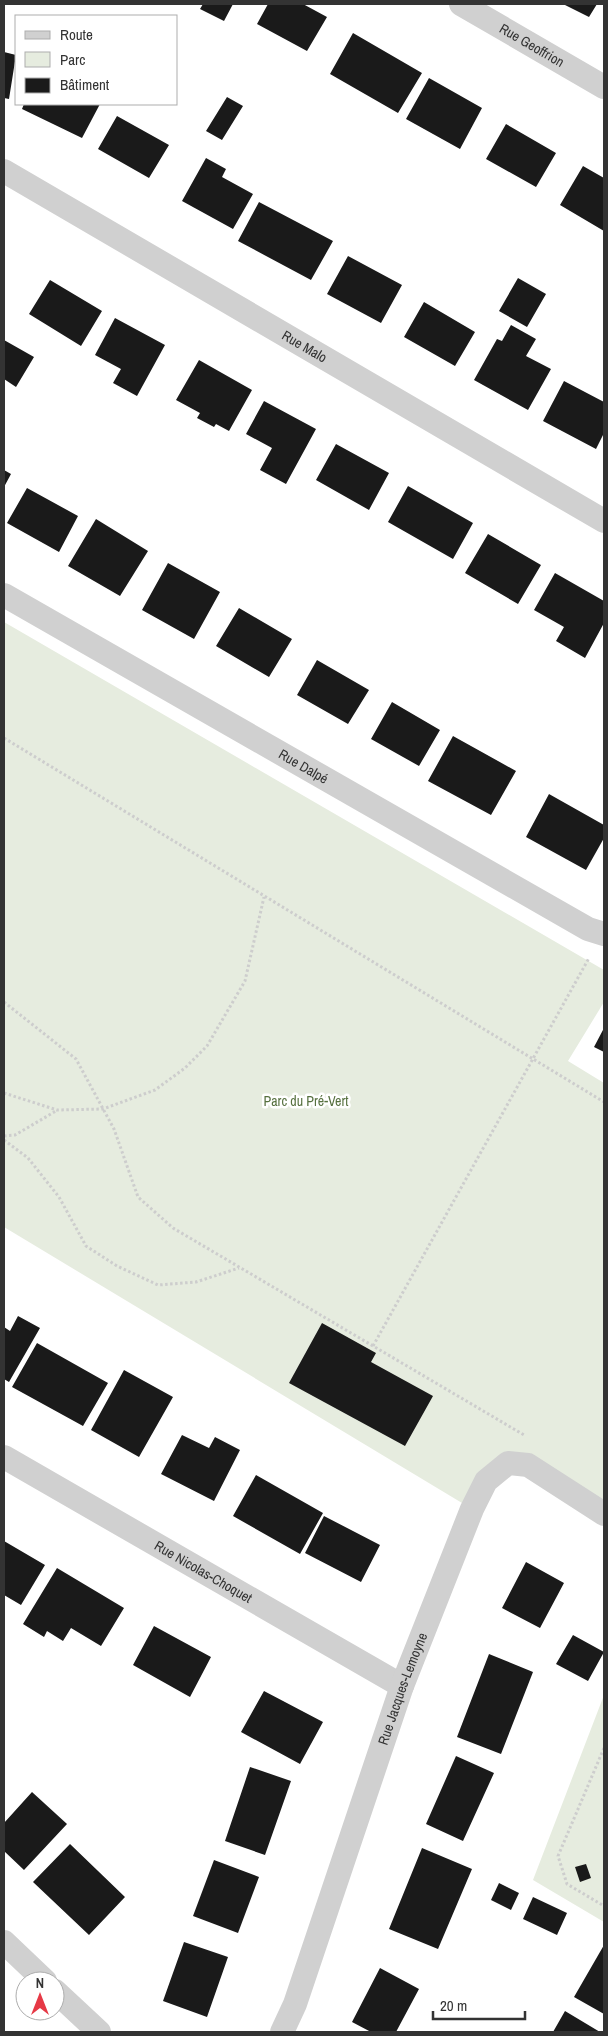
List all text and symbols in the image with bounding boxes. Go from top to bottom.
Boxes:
legend [15,15,178,105]
street label: Rue Geoffrion [496,19,568,71]
text: Route [60,24,93,45]
text: Parc [60,49,85,70]
text: Bâtiment [60,74,110,95]
street label: Rue Malo [279,326,330,367]
street label: Rue Dalpé [275,745,332,788]
park label: Parc du Pré-Vert [264,1092,348,1110]
street label: Rue Nicolas-Choquet [151,1536,255,1607]
street label: Rue Jacques-Lemoyne [374,1630,431,1747]
north arrow [15,1971,65,2021]
text: N [36,1974,44,1992]
scale bar [433,1988,526,2020]
text: 20 m [440,1995,467,2016]

